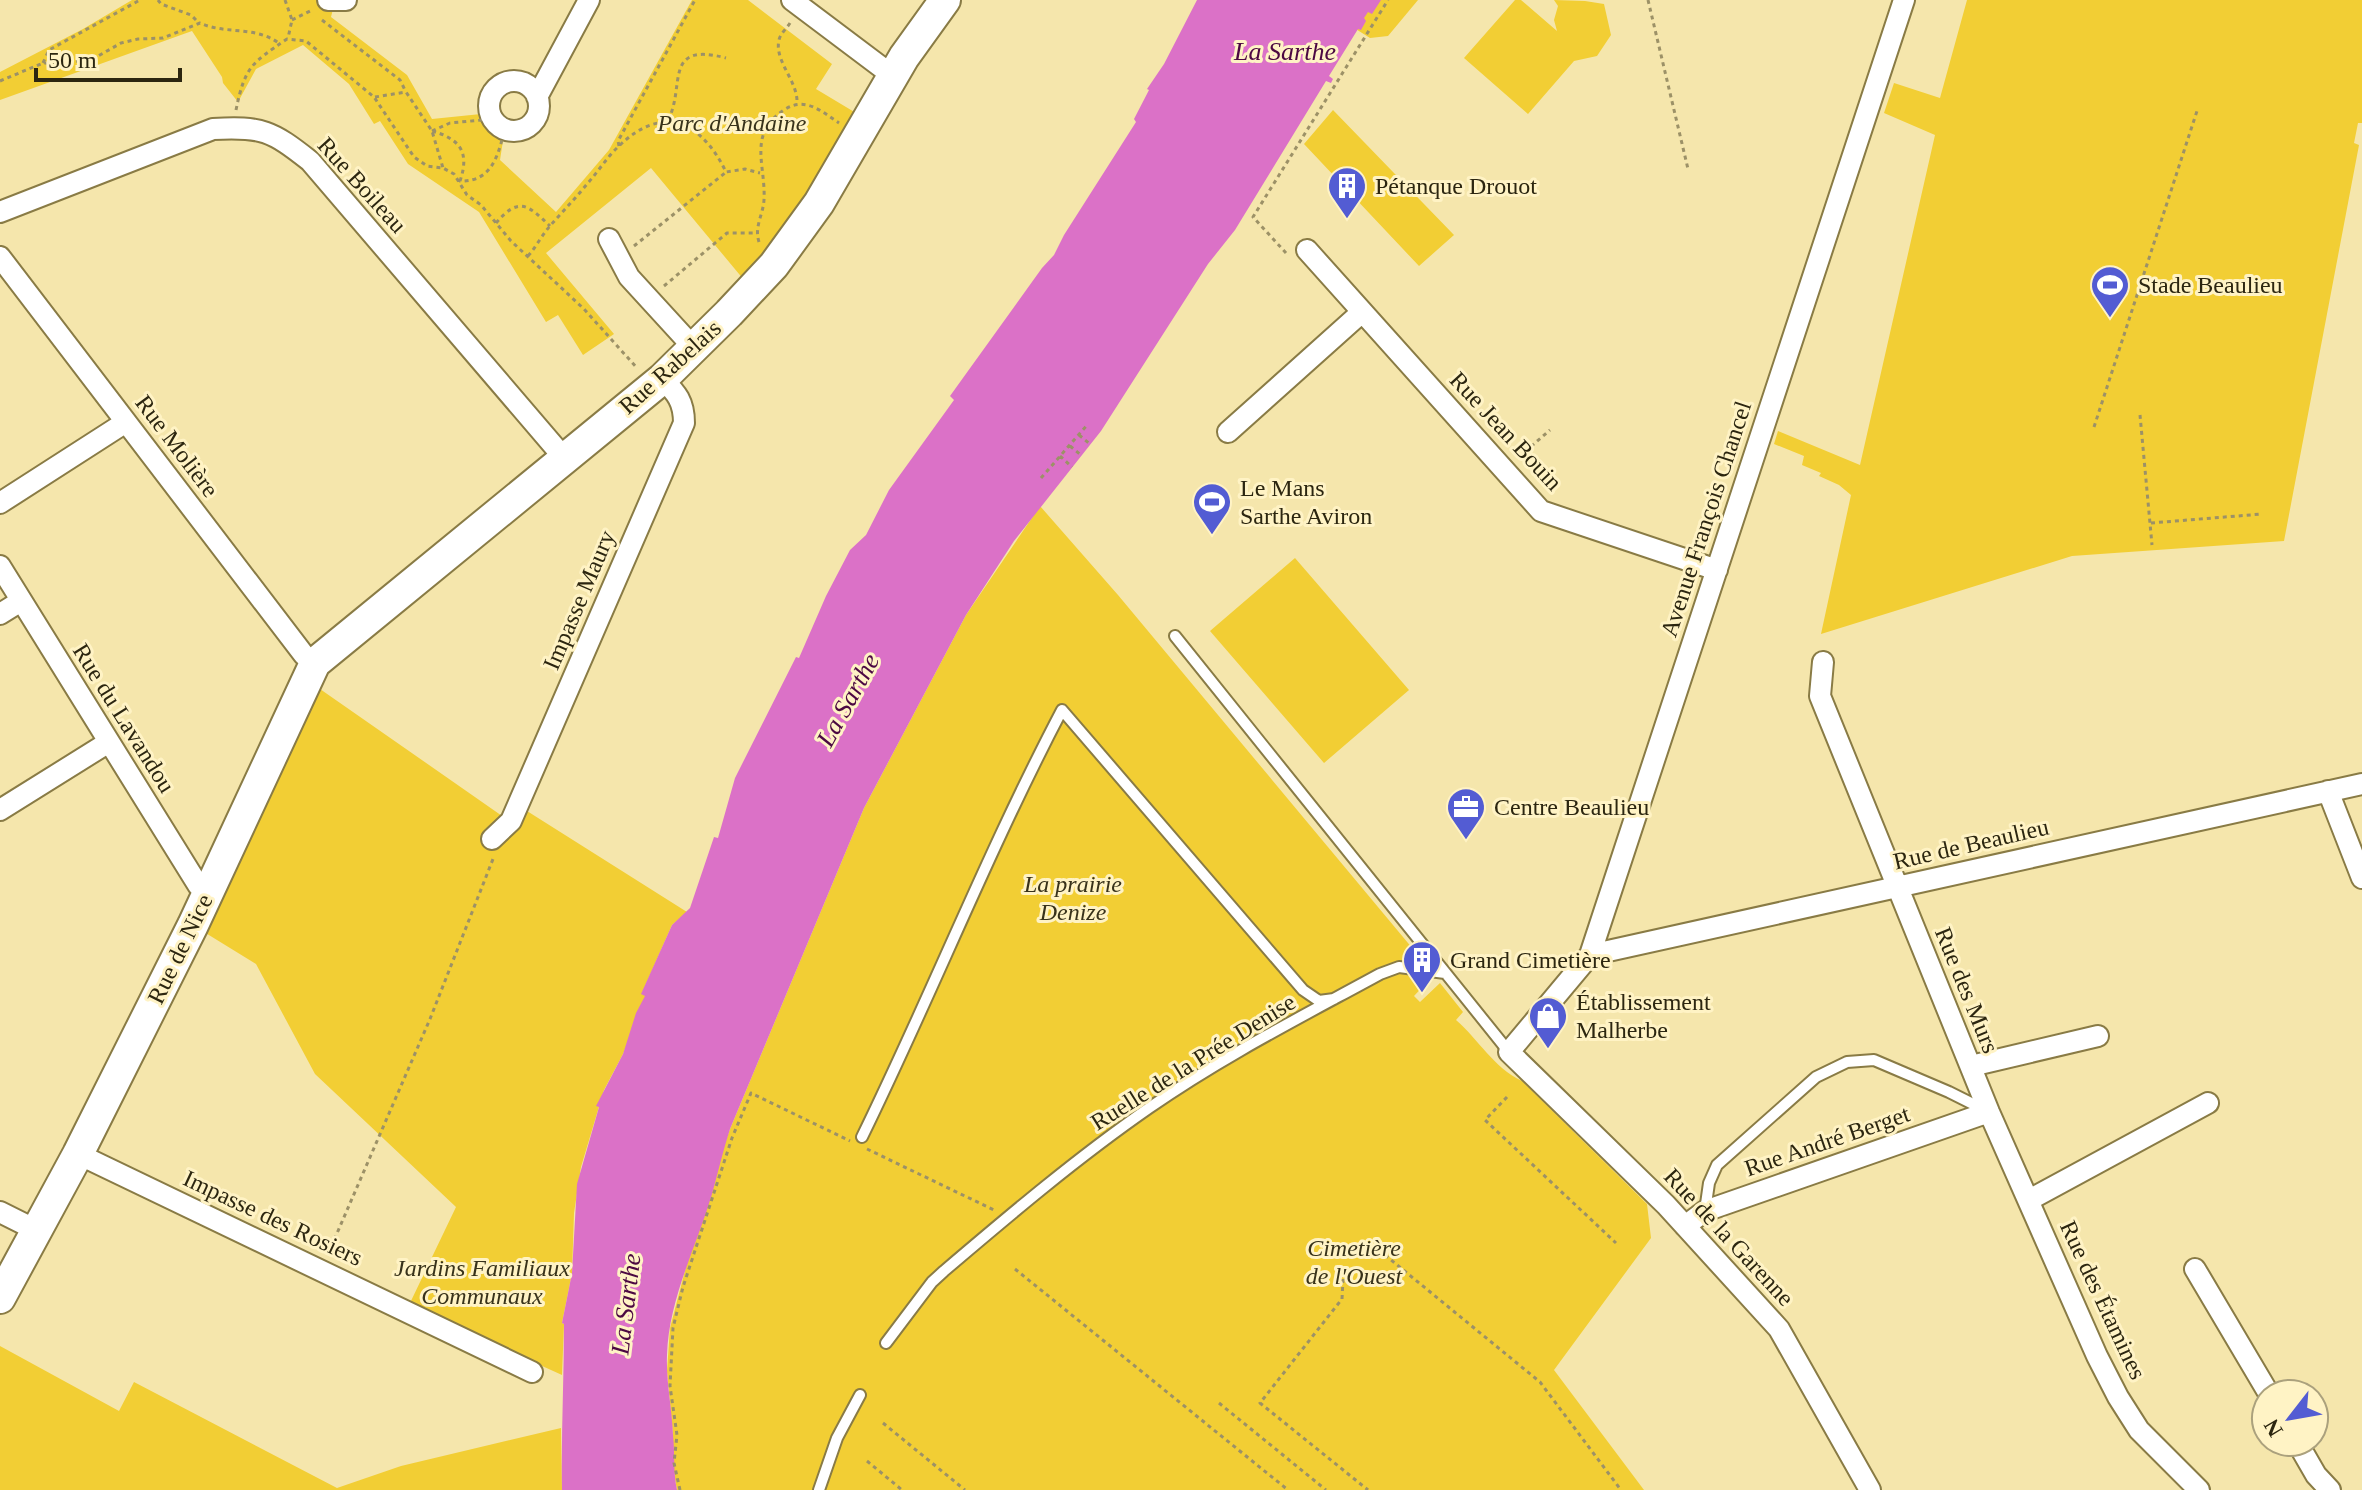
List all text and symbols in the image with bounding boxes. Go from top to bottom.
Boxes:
scale bar [36,32,180,82]
water label: La Sarthe [1233,37,1336,66]
text: 50 m [48,47,97,73]
park label: Parc d'Andaine [657,110,807,136]
street label: Rue Boileau [312,132,412,238]
building icon: Pétanque Drouot [1326,165,1368,220]
place label: Pétanque Drouot [1375,173,1537,199]
sports icon: Stade Beaulieu [2089,264,2131,319]
place label: Stade Beaulieu [2138,272,2283,298]
street label: Rue Rabelais [614,315,726,419]
street label: Rue Jean Bouin [1445,367,1567,495]
street label: Rue Molière [130,390,224,502]
street label: Avenue François Chancel [1656,398,1756,640]
place label: Le Mans Sarthe Aviron [1240,475,1372,529]
sports icon: Le Mans Sarthe Aviron [1191,481,1233,536]
street label: Impasse Maury [538,527,620,673]
street label: Rue du Lavandou [68,639,180,797]
water label: La Sarthe [810,648,885,752]
office icon: Centre Beaulieu [1445,786,1487,841]
place label: Centre Beaulieu [1494,794,1649,820]
street label: Rue de Beaulieu [1891,813,2051,875]
park label: La prairie Denize [1023,871,1122,925]
street label: Rue de Nice [142,890,218,1008]
street label: Rue des Murs [1930,923,2004,1057]
building icon: Grand Cimetière [1401,939,1443,994]
place label: Grand Cimetière [1450,947,1611,973]
street label: Ruelle de la Prée Denise [1086,988,1300,1136]
place label: Établissement Malherbe [1576,989,1711,1043]
shop icon: Établissement Malherbe [1527,995,1569,1050]
street label: Rue André Berget [1741,1100,1913,1181]
street label: Rue de la Garenne [1659,1163,1799,1311]
street label: Impasse des Rosiers [179,1165,367,1271]
street label: Rue des Étamines [2055,1217,2151,1383]
park label: Cimetière de l'Ouest [1306,1235,1404,1289]
water label: La Sarthe [605,1252,647,1357]
park label: Jardins Familiaux Communaux [394,1255,570,1309]
north arrow [2250,1378,2330,1458]
text: N [2258,1415,2288,1441]

